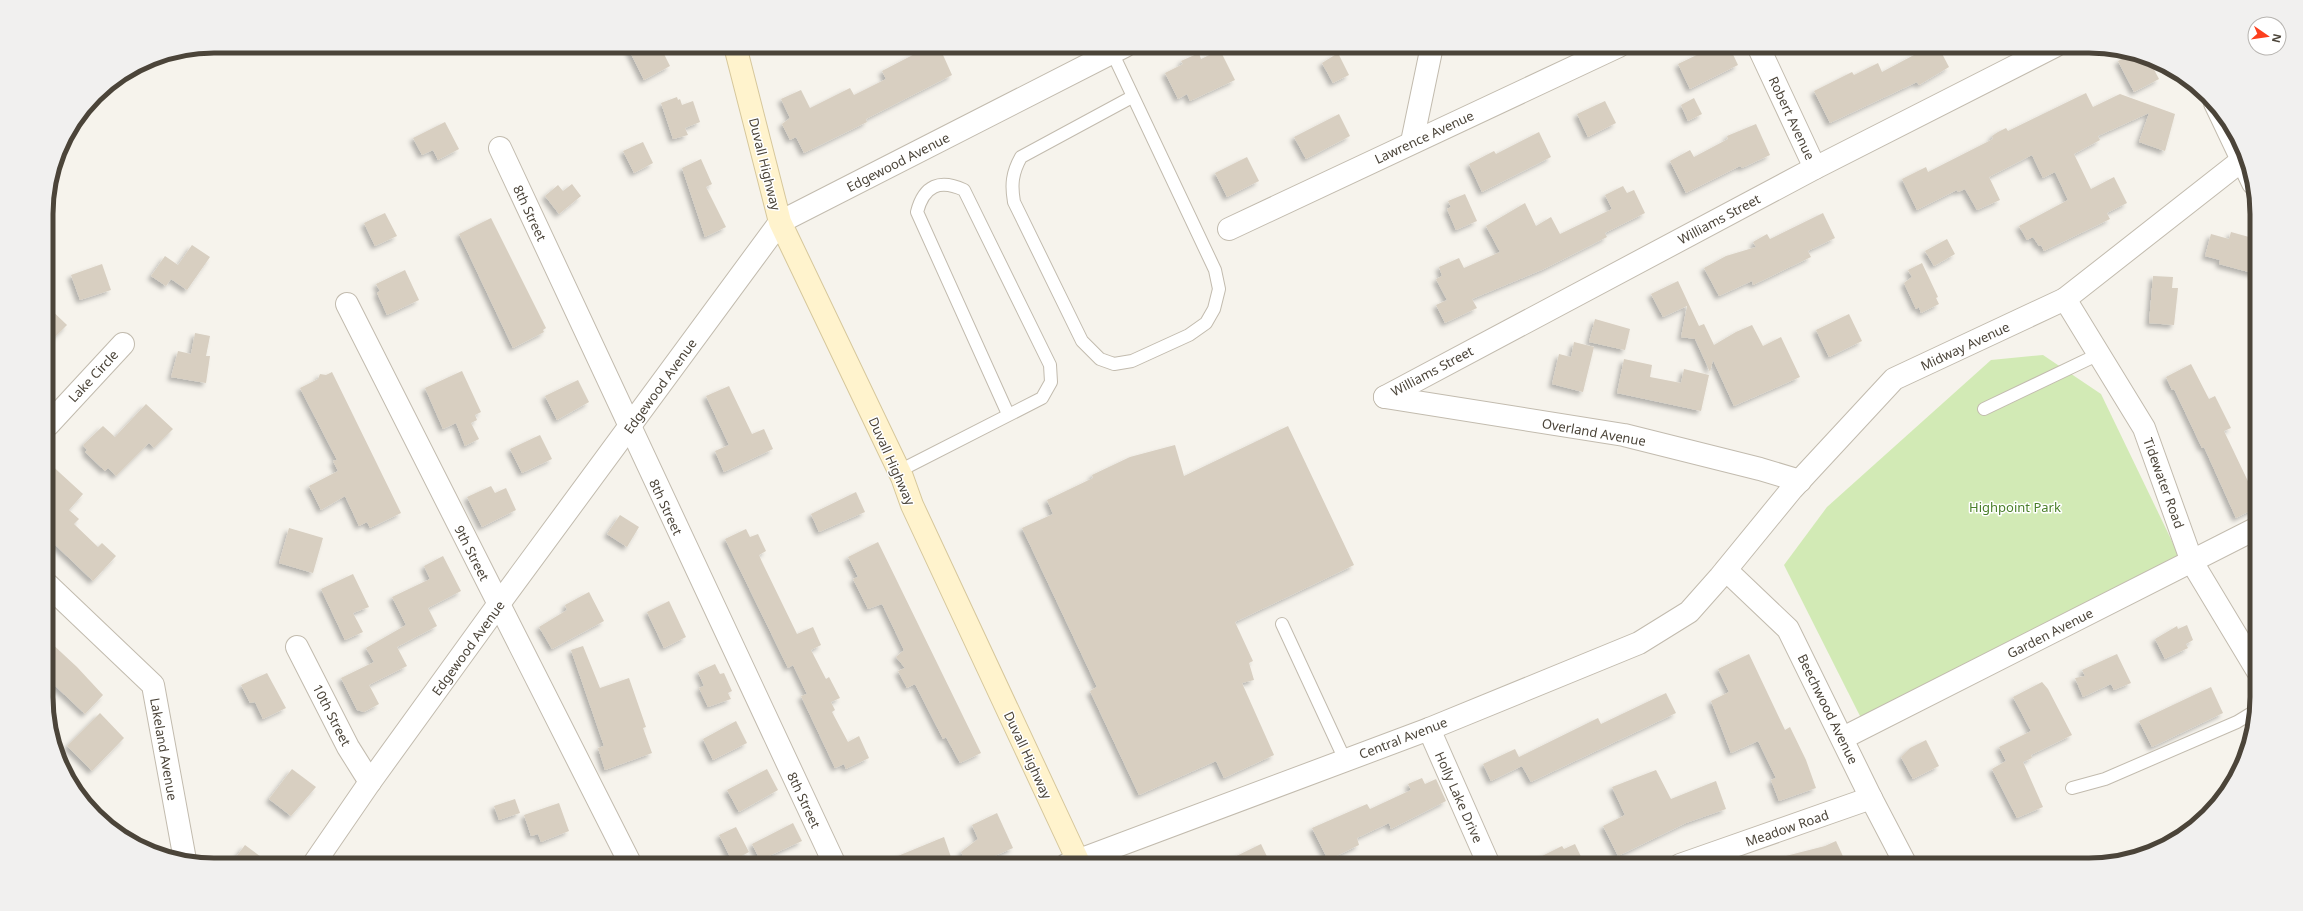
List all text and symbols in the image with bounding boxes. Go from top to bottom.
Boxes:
north arrow [2247,16,2287,56]
text: N [2269,32,2286,44]
street label: Robert Avenue [1765,73,1819,163]
street label: Lawrence Avenue [1372,106,1476,168]
street label: Duvall Highway [745,116,785,212]
street label: Edgewood Avenue [843,128,953,196]
street label: 8th Street [509,182,551,244]
street label: Williams Street [1675,190,1764,248]
street label: Midway Avenue [1918,317,2012,375]
street label: Edgewood Avenue [619,335,701,437]
street label: Williams Street [1388,342,1477,400]
street label: Lake Circle [64,346,122,406]
street label: Duvall Highway [865,414,920,508]
street label: Overland Avenue [1541,414,1647,450]
street label: Tidewater Road [2139,435,2189,531]
street label: 8th Street [645,476,687,538]
park label: Highpoint Park [1969,498,2061,516]
street label: 9th Street [450,522,494,584]
street label: Edgewood Avenue [427,597,509,699]
street label: Garden Avenue [2004,604,2096,662]
street label: Beechwood Avenue [1794,651,1862,767]
street label: 10th Street [309,681,355,749]
street label: Lakeland Avenue [146,696,182,802]
street label: Duvall Highway [1000,708,1056,802]
street label: Central Avenue [1356,713,1450,763]
street label: Holly Lake Drive [1431,749,1487,845]
street label: 8th Street [783,769,825,831]
street label: Meadow Road [1743,805,1831,851]

